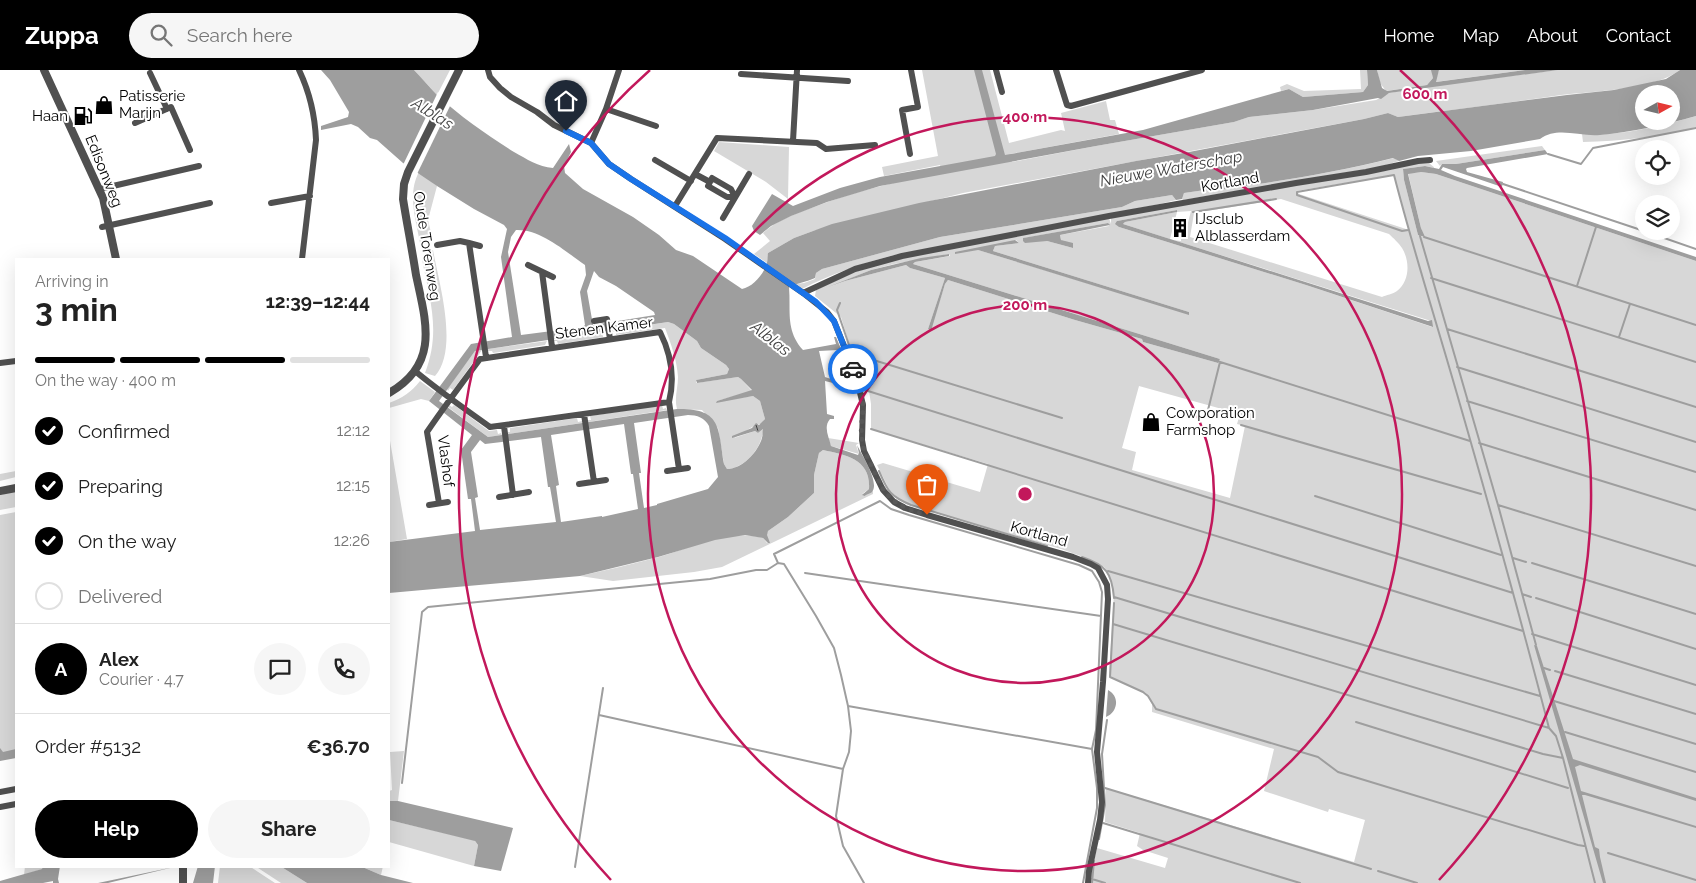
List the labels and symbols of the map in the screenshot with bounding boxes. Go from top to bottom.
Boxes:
pin [545,80,587,131]
text: 600 m [1402,85,1448,103]
north arrow [1635,85,1680,130]
place label: Patisserie Marijn [119,87,185,122]
water label: Alblas [408,93,457,134]
shop icon: Patisserie Marijn [93,94,115,116]
fuel station icon: Haan [72,105,94,127]
place label: Haan [32,107,68,125]
text: 400 m [1003,108,1047,126]
street label: Edisonweg [81,132,127,210]
water label: Nieuwe Waterschap [1098,147,1244,190]
street label: Kortland [1200,168,1260,196]
street label: Oude Torenweg [409,190,445,302]
place label: IJsclub Alblasserdam [1195,210,1290,245]
building icon: IJsclub Alblasserdam [1169,217,1191,239]
text: 200 m [1003,296,1047,314]
street label: Stenen Kamer [554,313,655,343]
water label: Alblas [746,316,795,360]
courier [828,344,878,394]
place label: Cowporation Farmshop [1166,404,1255,439]
shop icon: Cowporation Farmshop [1140,411,1162,433]
street label: Vlashof [434,434,458,489]
pin [906,464,948,515]
centre of rings [1016,485,1034,503]
street label: Kortland [1008,517,1070,551]

